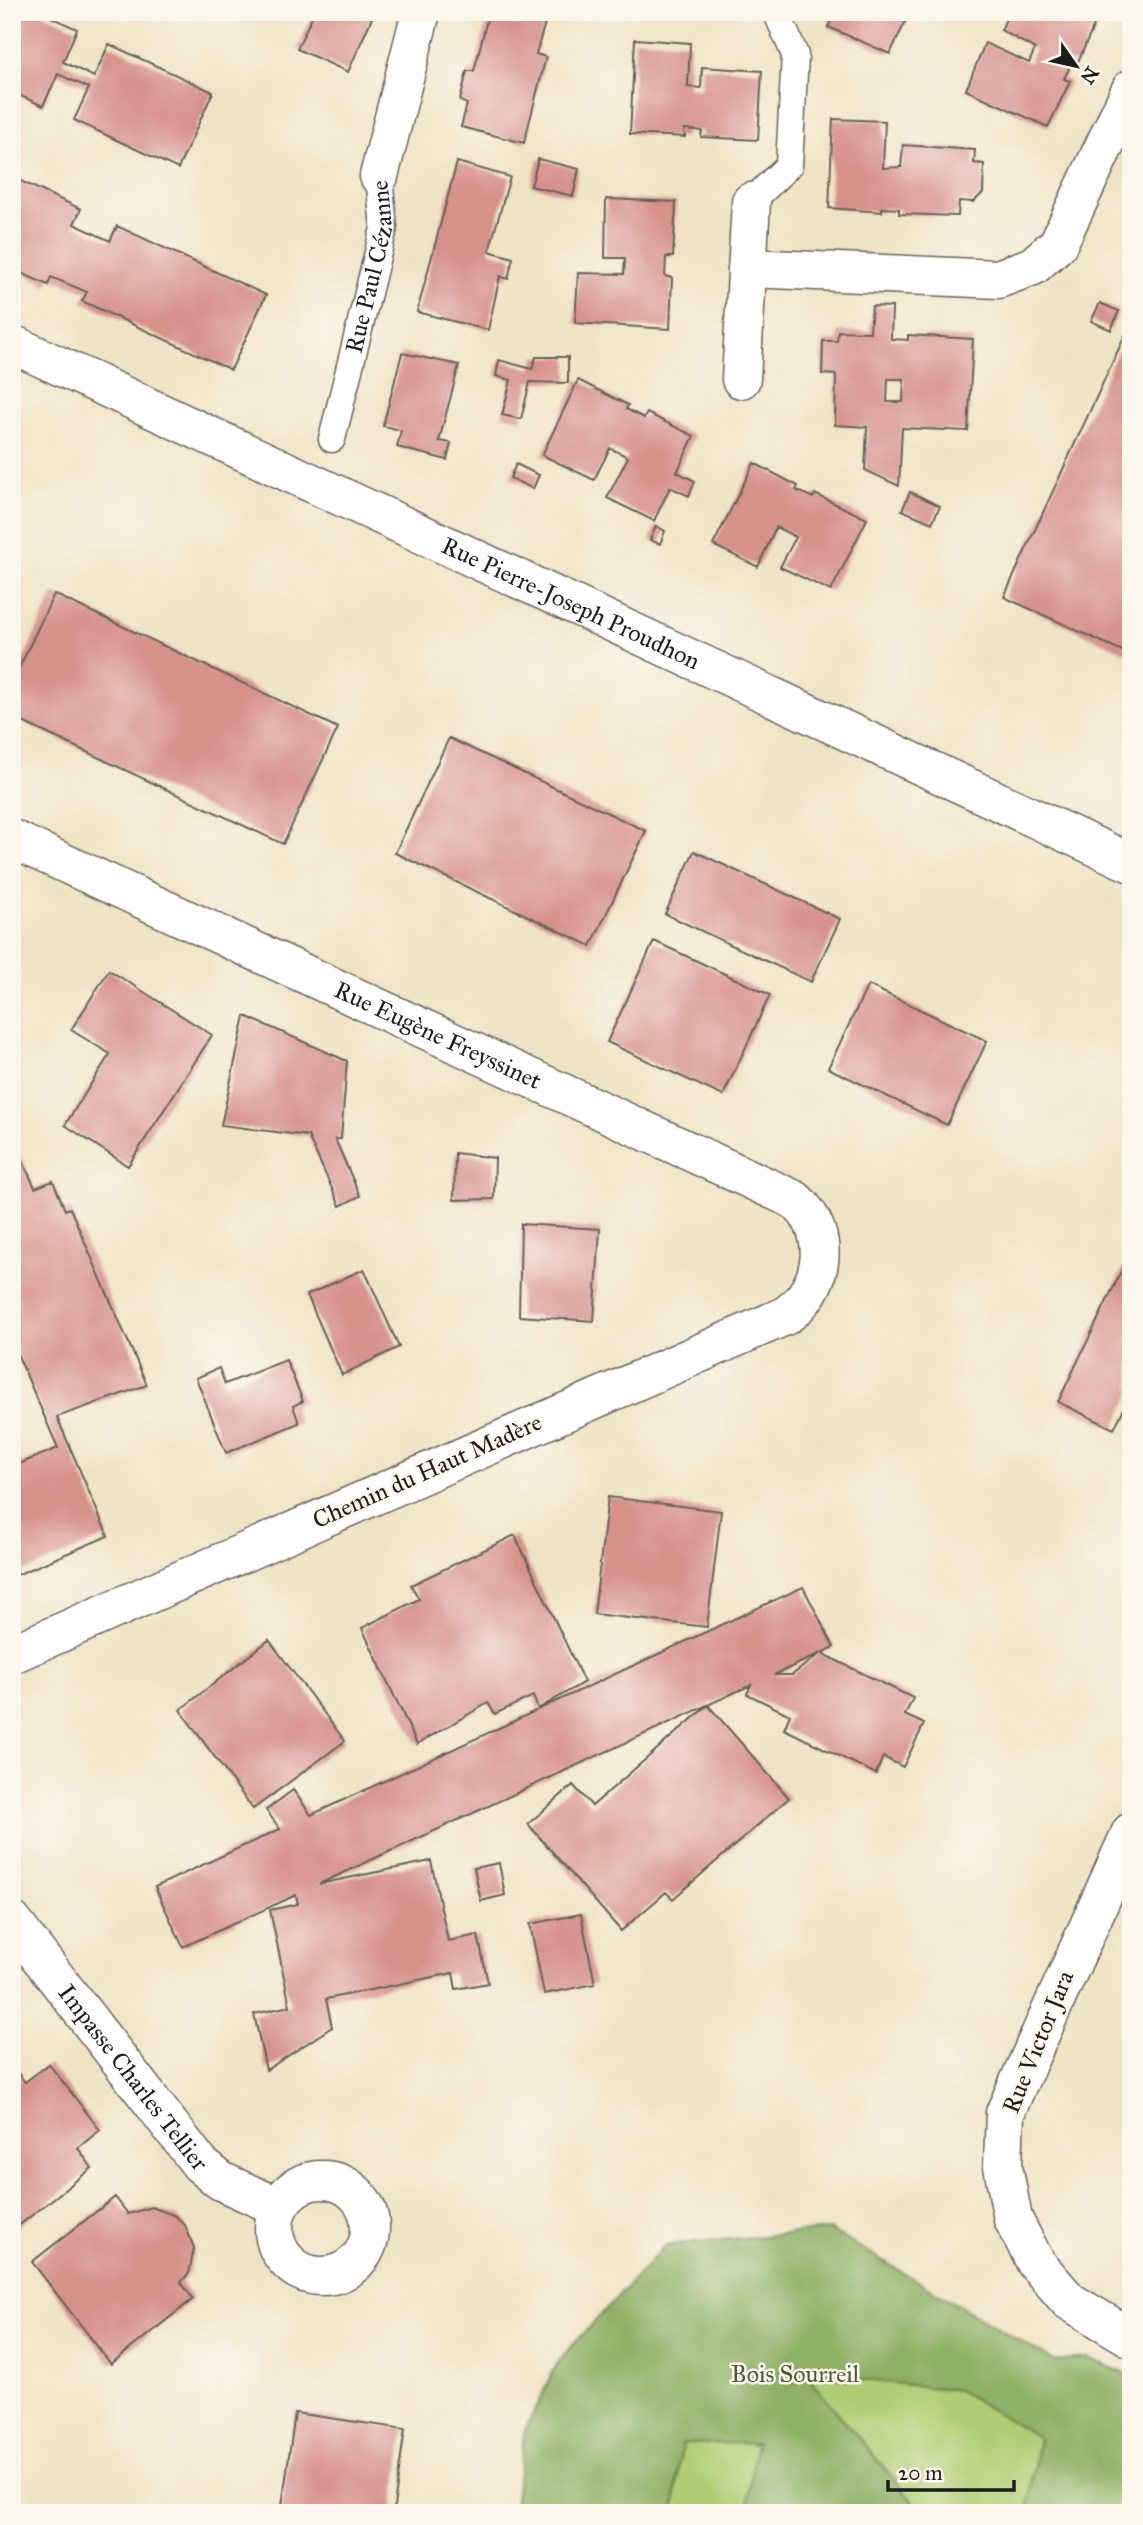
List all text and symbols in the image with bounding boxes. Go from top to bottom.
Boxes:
north arrow [1042,32,1112,102]
text: N [1076,62,1104,88]
street label: Rue Paul Cézanne [339,179,399,356]
street label: Rue Pierre-Joseph Proudhon [437,530,705,676]
street label: Rue Eugène Freyssinet [330,975,547,1096]
street label: Chemin du Haut Madère [308,1407,546,1535]
street label: Rue Victor Jara [996,1965,1081,2118]
street label: Impasse Charles Tellier [52,1978,215,2177]
park label: Bois Sourreil [731,2359,860,2389]
scale bar [888,2448,1014,2492]
text: 20 m [898,2460,943,2486]

